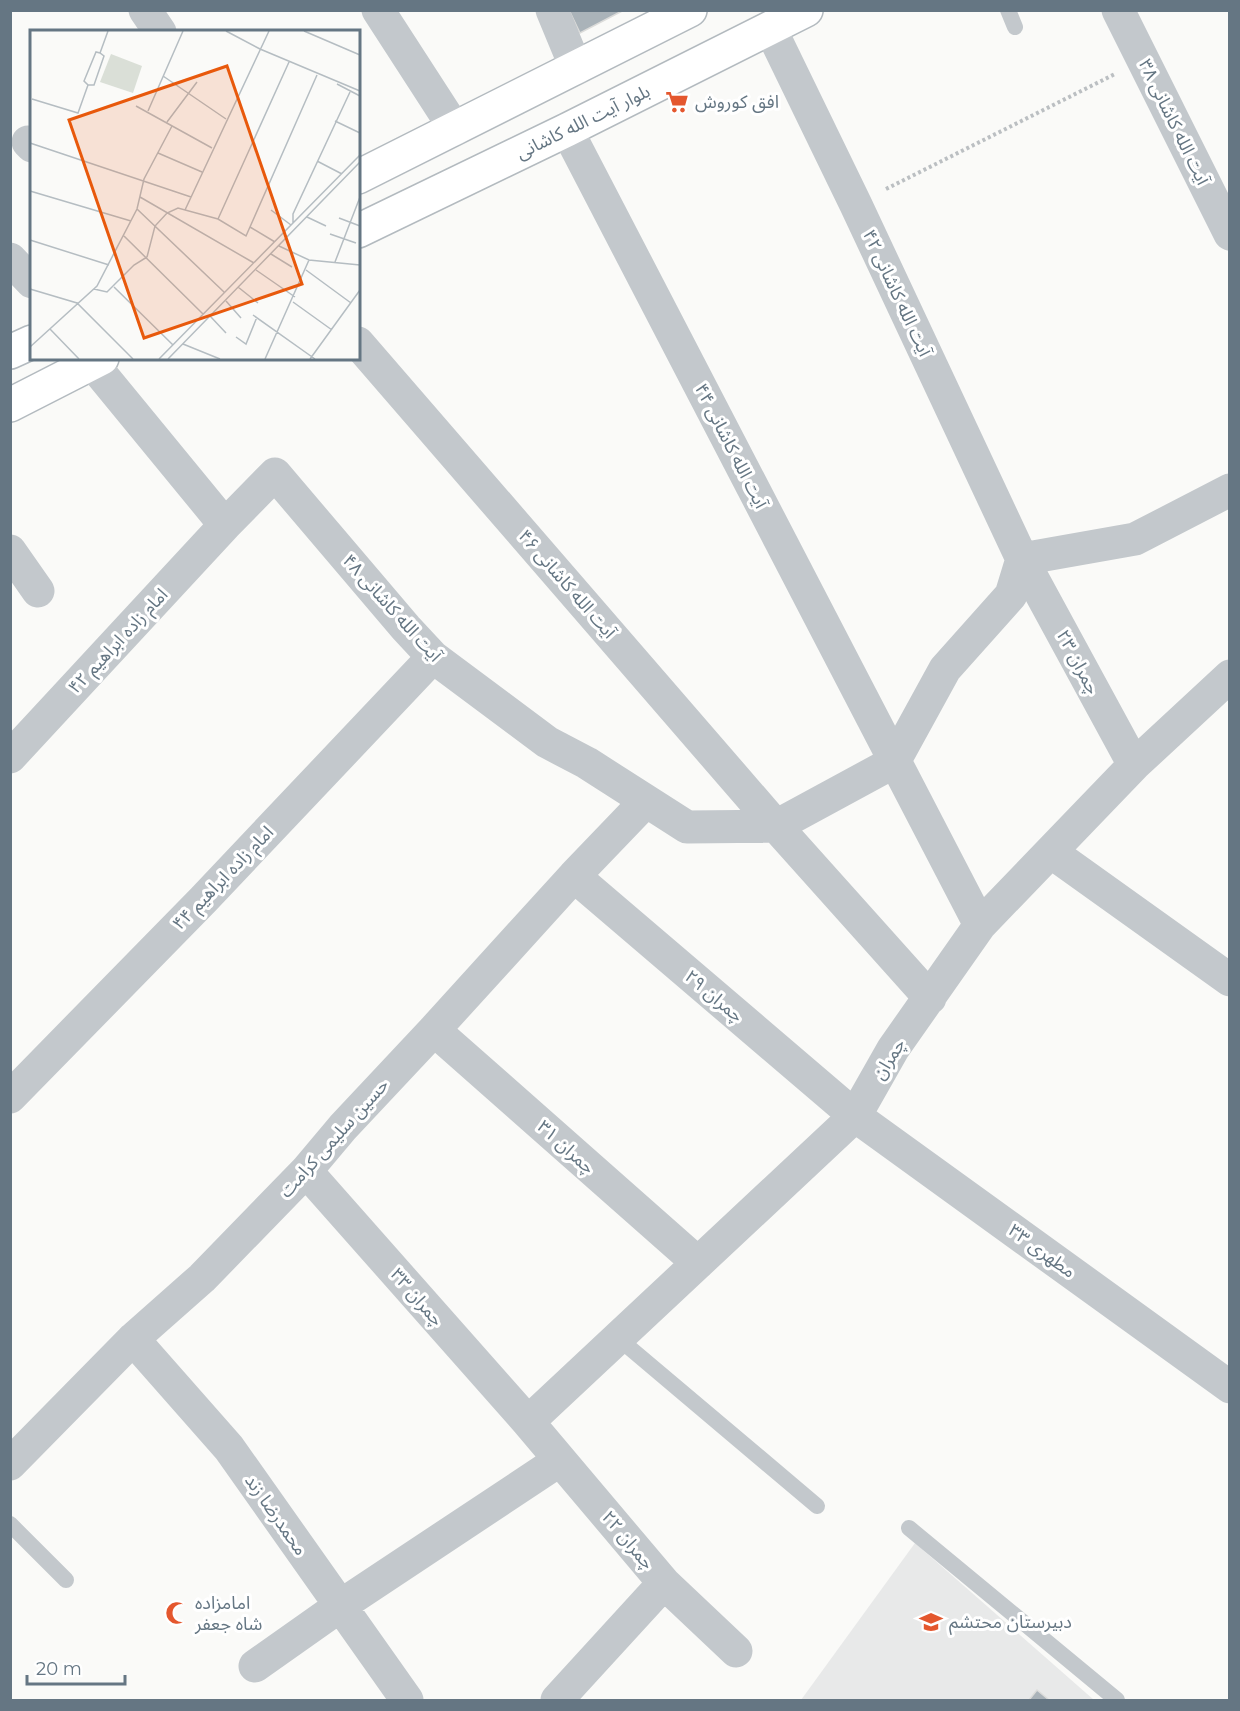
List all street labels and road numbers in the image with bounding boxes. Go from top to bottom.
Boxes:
street label: آیت الله کاشانی ۳۸ [1134,56,1214,189]
street label: بلوار آیت الله کاشانی [512,80,654,164]
street label: آیت الله کاشانی ۴۲ [858,226,936,361]
street label: آیت الله کاشانی ۴۴ [690,380,772,513]
street label: آیت الله کاشانی ۴۶ [514,525,621,644]
street label: آیت الله کاشانی ۴۸ [338,550,447,667]
street label: امام زاده ابراهیم ۴۲ [64,584,175,700]
street label: چمران ۲۳ [1052,626,1104,698]
street label: امام زاده ابراهیم ۴۴ [168,821,280,937]
street label: چمران ۲۹ [680,965,748,1027]
street label: چمران [868,1034,910,1084]
street label: حسین سلیمی کرامت [275,1074,393,1202]
street label: چمران ۳۱ [533,1116,599,1179]
street label: مطهری ۳۳ [1004,1219,1080,1283]
street label: چمران ۳۳ [386,1264,448,1331]
street label: محمدرضا زند [240,1470,312,1560]
street label: چمران ۲۲ [597,1506,659,1574]

